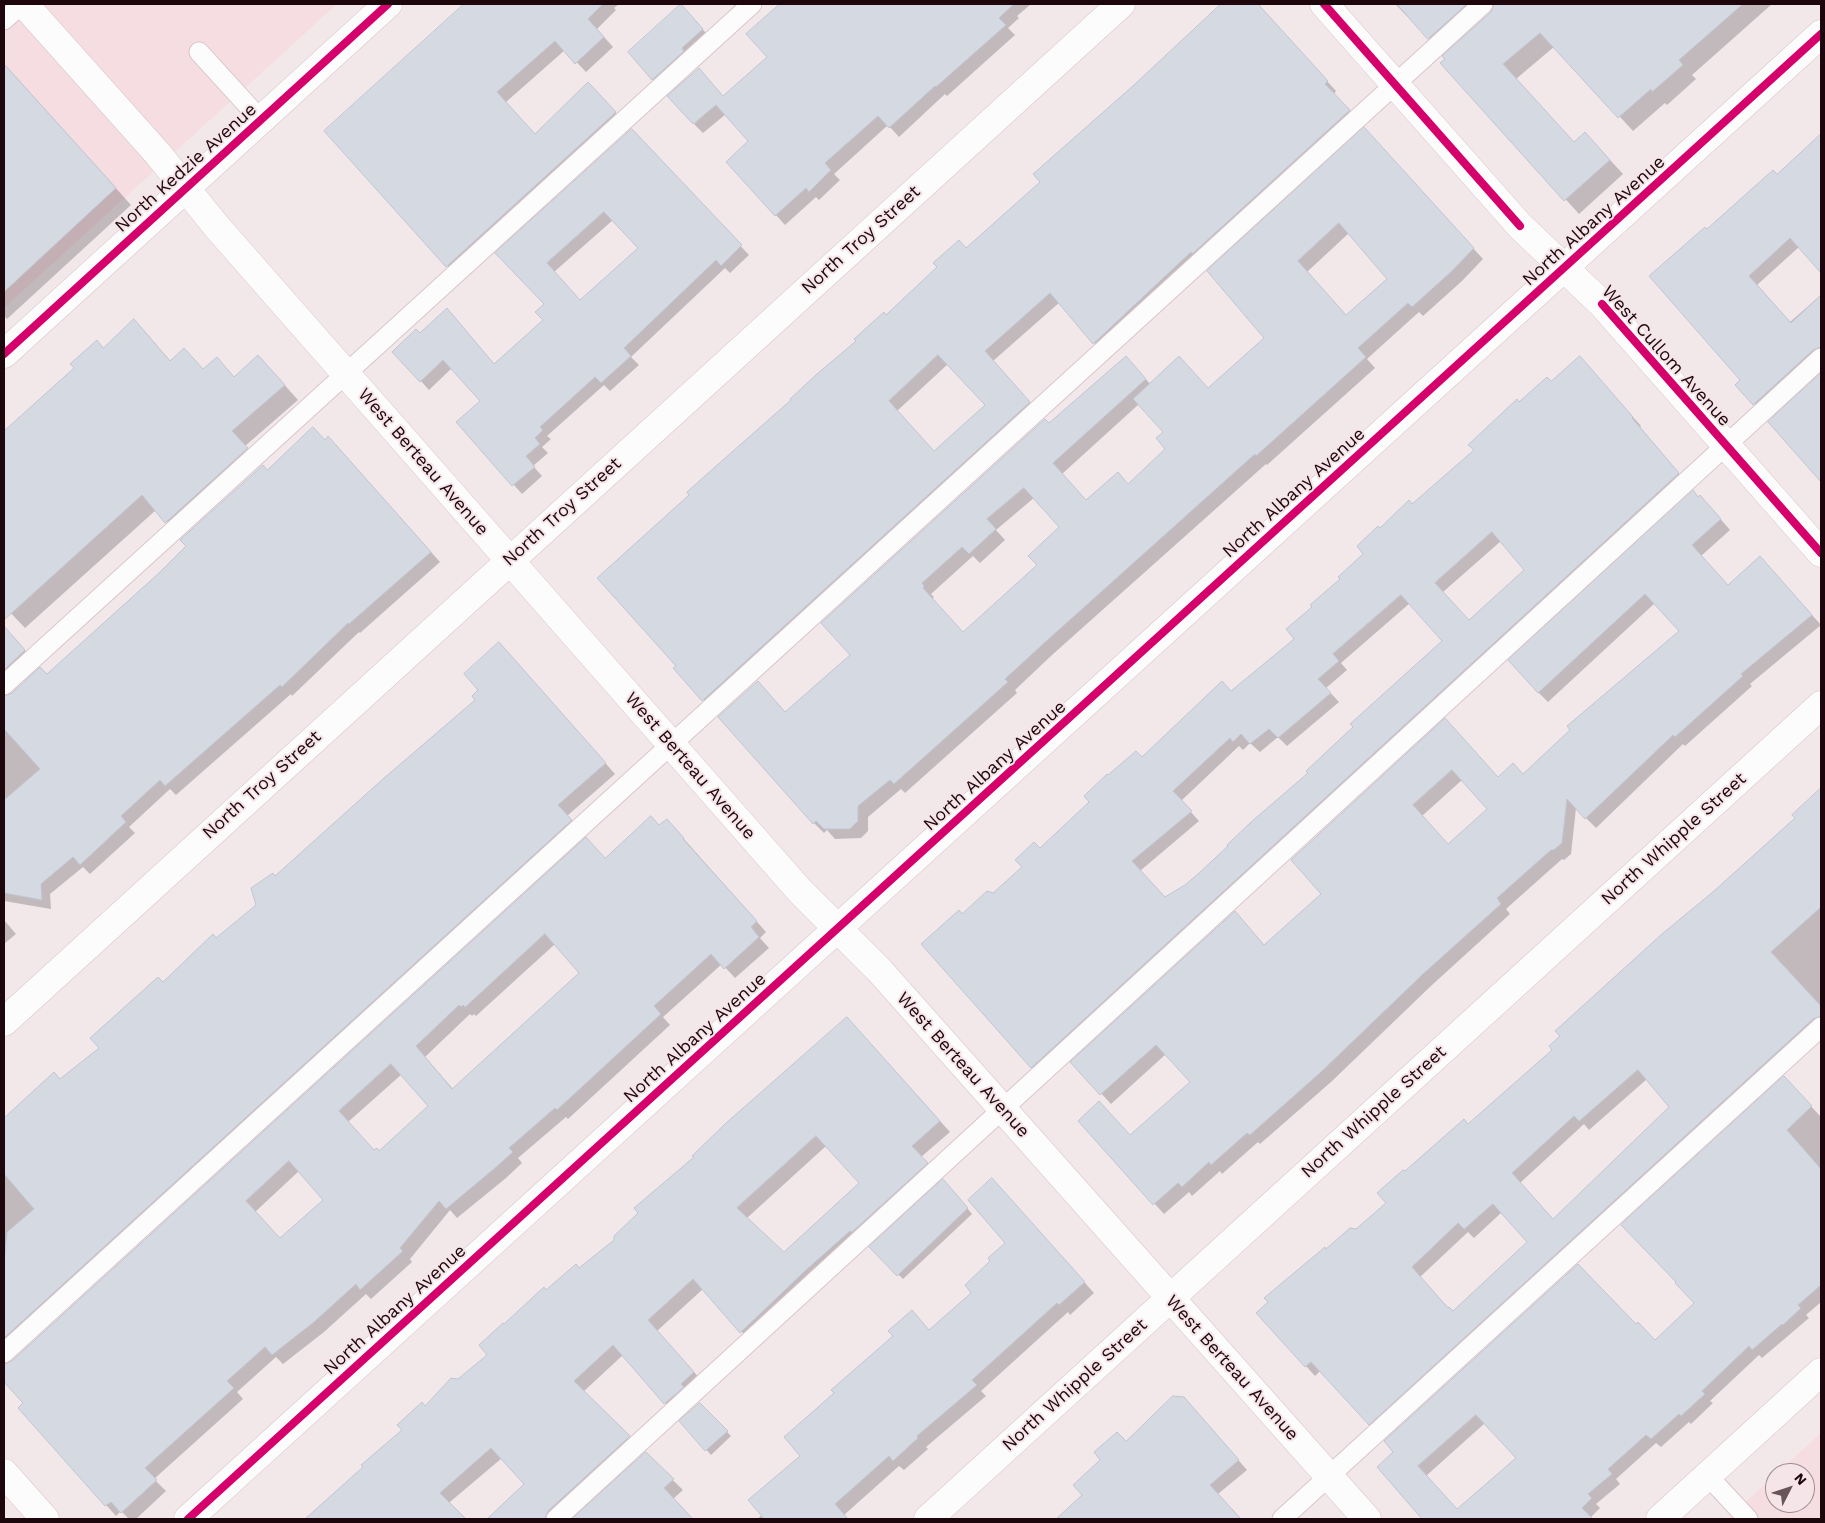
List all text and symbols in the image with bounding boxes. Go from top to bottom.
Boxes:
street label: North Kedzie Avenue [111,99,261,237]
street label: North Albany Avenue [1518,151,1670,291]
street label: North Troy Street [797,181,925,299]
street label: West Cullom Avenue [1597,281,1735,431]
street label: West Berteau Avenue [353,384,493,540]
street label: North Albany Avenue [1218,423,1370,563]
street label: North Troy Street [498,453,626,571]
street label: West Berteau Avenue [620,688,760,844]
street label: North Albany Avenue [919,696,1071,836]
street label: North Troy Street [198,726,326,844]
street label: North Whipple Street [1597,768,1751,910]
street label: North Albany Avenue [619,968,771,1108]
street label: West Berteau Avenue [892,988,1034,1142]
street label: North Whipple Street [1297,1041,1451,1183]
street label: North Albany Avenue [319,1240,471,1380]
street label: West Berteau Avenue [1161,1291,1303,1445]
street label: North Whipple Street [998,1314,1152,1456]
north arrow [1765,1463,1815,1513]
text: N [1791,1470,1810,1488]

